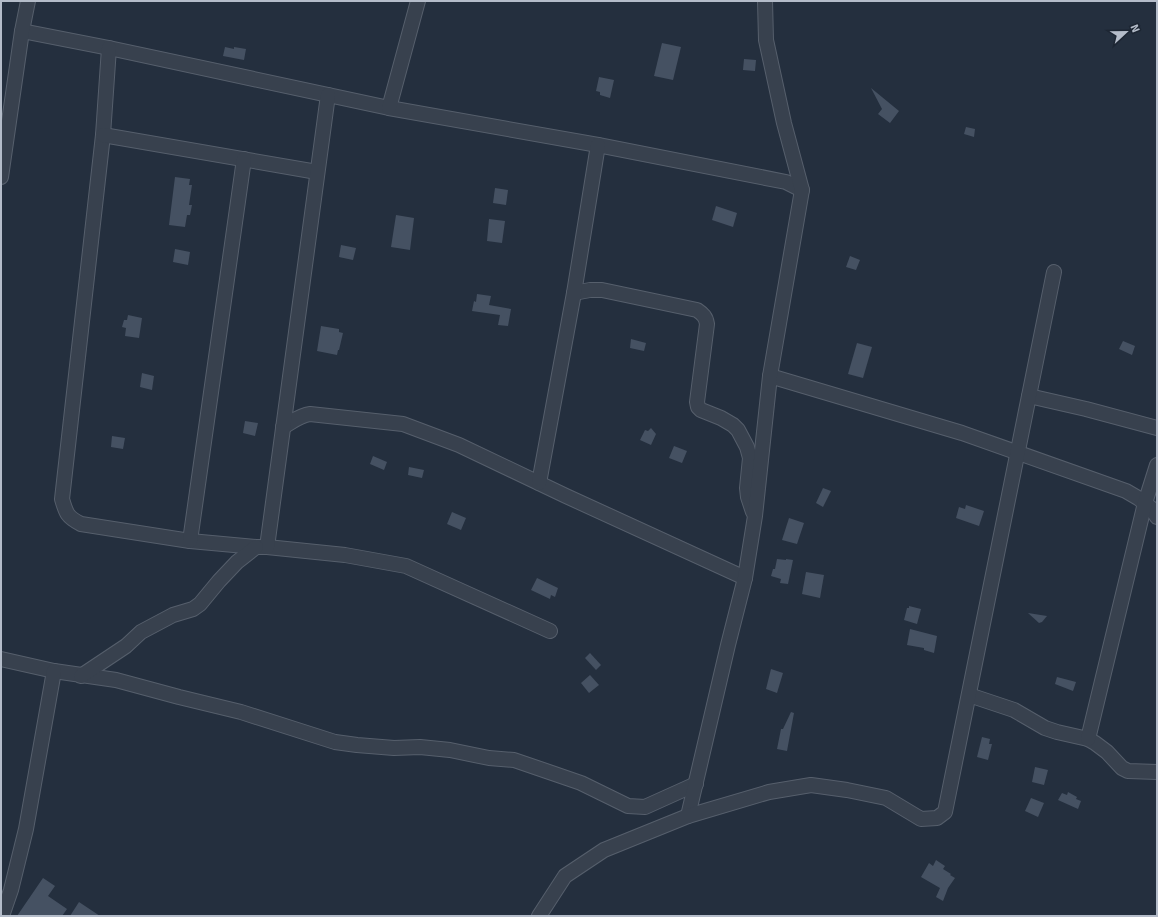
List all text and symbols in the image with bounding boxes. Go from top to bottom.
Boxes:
north arrow [1106,12,1146,52]
text: N [1127,22,1142,34]

